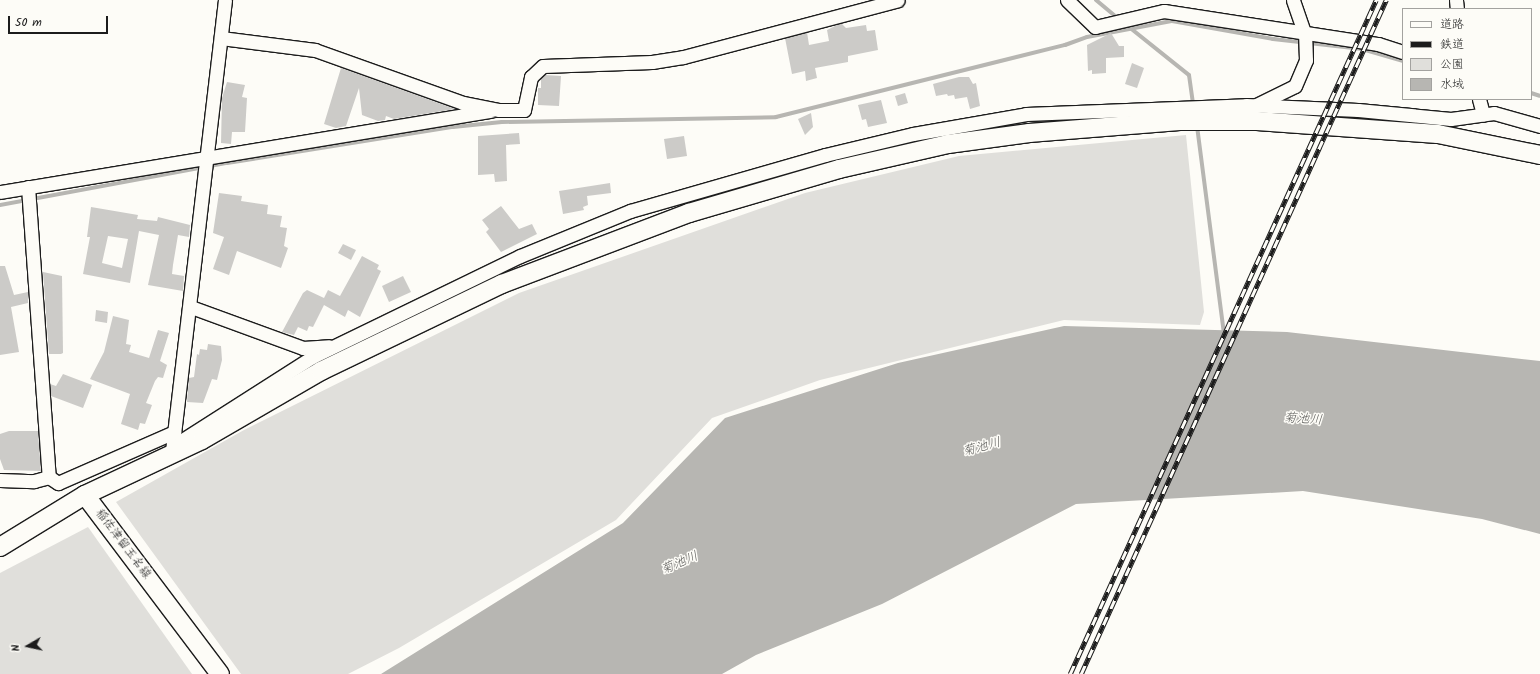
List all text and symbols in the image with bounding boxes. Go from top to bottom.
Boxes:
scale bar [10,8,110,34]
legend [1402,8,1532,100]
text: 50 m [15,13,42,32]
text: 道路 [1440,15,1464,34]
text: 鉄道 [1440,35,1464,54]
text: 公園 [1440,55,1464,74]
text: 水域 [1440,75,1464,94]
water label: 菊池川 [1283,411,1323,429]
water label: 菊池川 [961,435,1003,461]
street label: 稲佐津留玉名線 [92,506,154,582]
water label: 菊池川 [659,549,701,579]
north arrow [8,626,48,666]
text: N [7,643,26,653]

